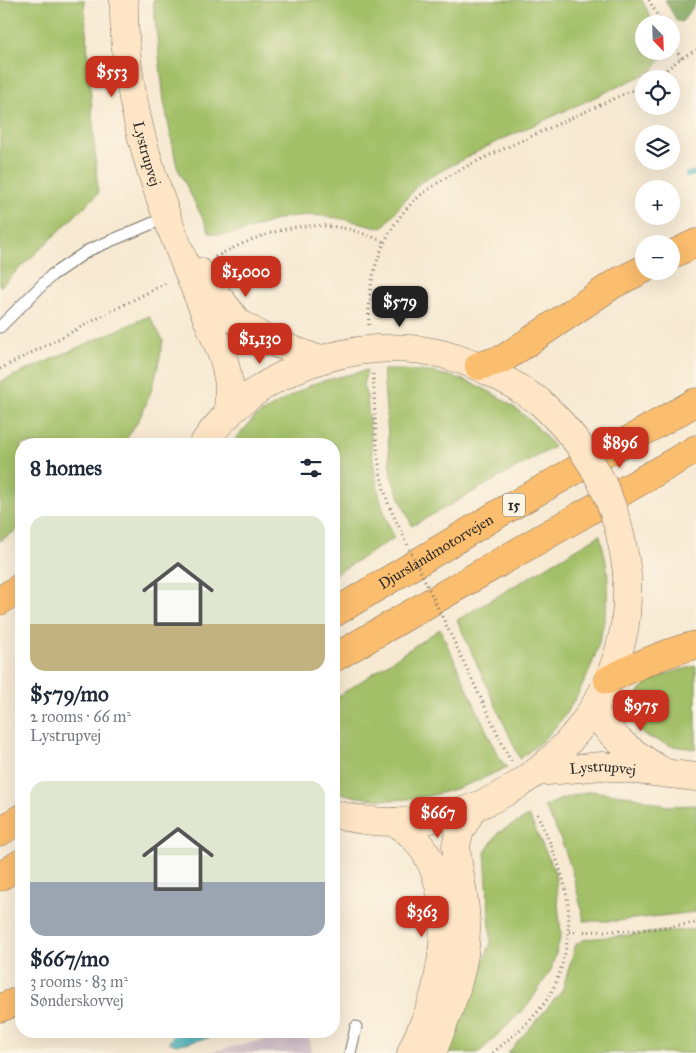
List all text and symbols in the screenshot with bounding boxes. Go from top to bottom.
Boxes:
north arrow [635,15,680,60]
map controls [635,15,680,280]
pin: $553 [82,56,142,98]
text: $553 [97,62,127,81]
button: locate [635,70,680,115]
street label: Lystrupvej [129,119,165,189]
button: layers [635,125,680,170]
button: + [635,180,680,225]
button: − [635,235,680,280]
pin: $1,000 [205,256,287,298]
text: $1,000 [222,262,270,281]
pin: $579 [370,286,430,328]
text: $579 [383,292,417,311]
pin: $1,130 [219,322,301,365]
text: $1,130 [239,329,281,348]
pin: $896 [590,426,650,469]
text: $896 [603,433,637,452]
icon: filters [297,454,325,482]
text: 8 homes [30,455,102,481]
road number: 15 [503,494,525,516]
street label: Djurslandmotorvejen [375,510,497,593]
icon: home [133,549,223,639]
text: $579/mo [30,681,109,707]
pin: $975 [611,690,671,732]
text: $975 [624,696,658,715]
text: 2 rooms · 66 m² [30,707,131,726]
text: Lystrupvej [30,726,101,745]
street label: Lystrupvej [569,757,637,779]
pin: $667 [408,796,468,839]
text: $667 [421,803,455,822]
icon: home [133,814,223,904]
pin: $363 [392,896,452,938]
text: $363 [407,902,437,921]
text: $667/mo [30,946,109,972]
text: 3 rooms · 83 m² [30,972,128,991]
text: Sønderskovvej [30,991,124,1010]

